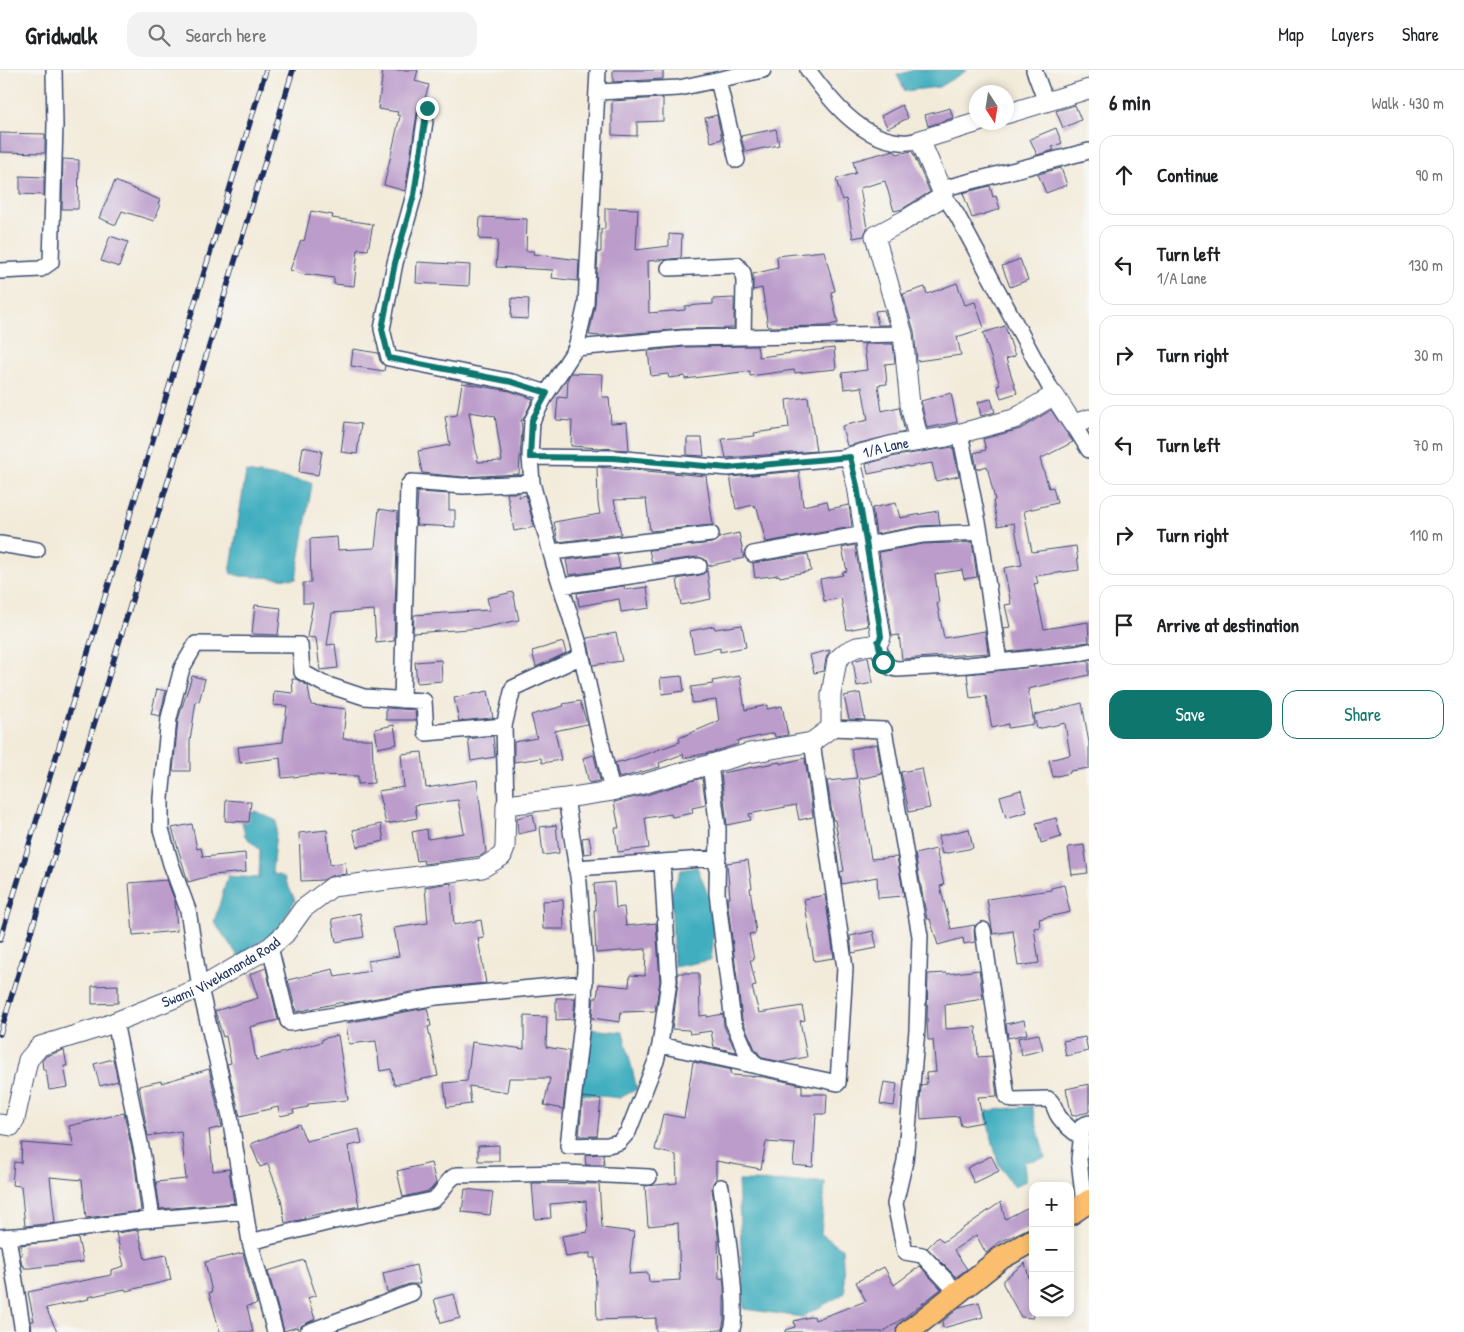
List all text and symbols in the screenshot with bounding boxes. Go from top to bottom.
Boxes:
search box [127,12,477,57]
text: Gridwalk [25,19,97,51]
icon: search [145,21,173,49]
text: Search here [185,22,267,48]
text: Map [1278,22,1304,47]
text: Layers [1332,22,1374,47]
text: Share [1402,22,1439,47]
north arrow [969,85,1014,130]
text: 6 min [1109,88,1151,117]
text: Walk · 430 m [1372,92,1444,114]
route end [416,97,439,120]
icon: ahead [1110,161,1138,189]
text: Continue [1157,162,1218,188]
text: 90 m [1415,164,1443,186]
text: Turn left [1157,241,1220,267]
icon: left [1110,251,1138,279]
text: 130 m [1408,254,1443,276]
text: 1/A Lane [1157,267,1207,289]
icon: right [1110,341,1138,369]
text: Turn right [1157,342,1228,368]
text: 30 m [1414,344,1443,366]
icon: left [1110,431,1138,459]
street label: 1/A Lane [860,432,910,463]
text: Turn left [1157,432,1220,458]
text: 70 m [1413,434,1443,456]
icon: right [1110,521,1138,549]
text: Turn right [1157,522,1228,548]
text: 110 m [1410,524,1443,546]
icon: arrive [1110,611,1138,639]
text: Arrive at destination [1157,612,1299,638]
route start [872,651,895,674]
button: Save [1109,690,1272,739]
button: Share [1282,690,1444,739]
street label: Swami Vivekananda Road [158,932,285,1012]
map controls [1029,1182,1074,1317]
button: + [1029,1182,1074,1227]
button: − [1029,1227,1074,1272]
button: layers [1029,1272,1074,1317]

